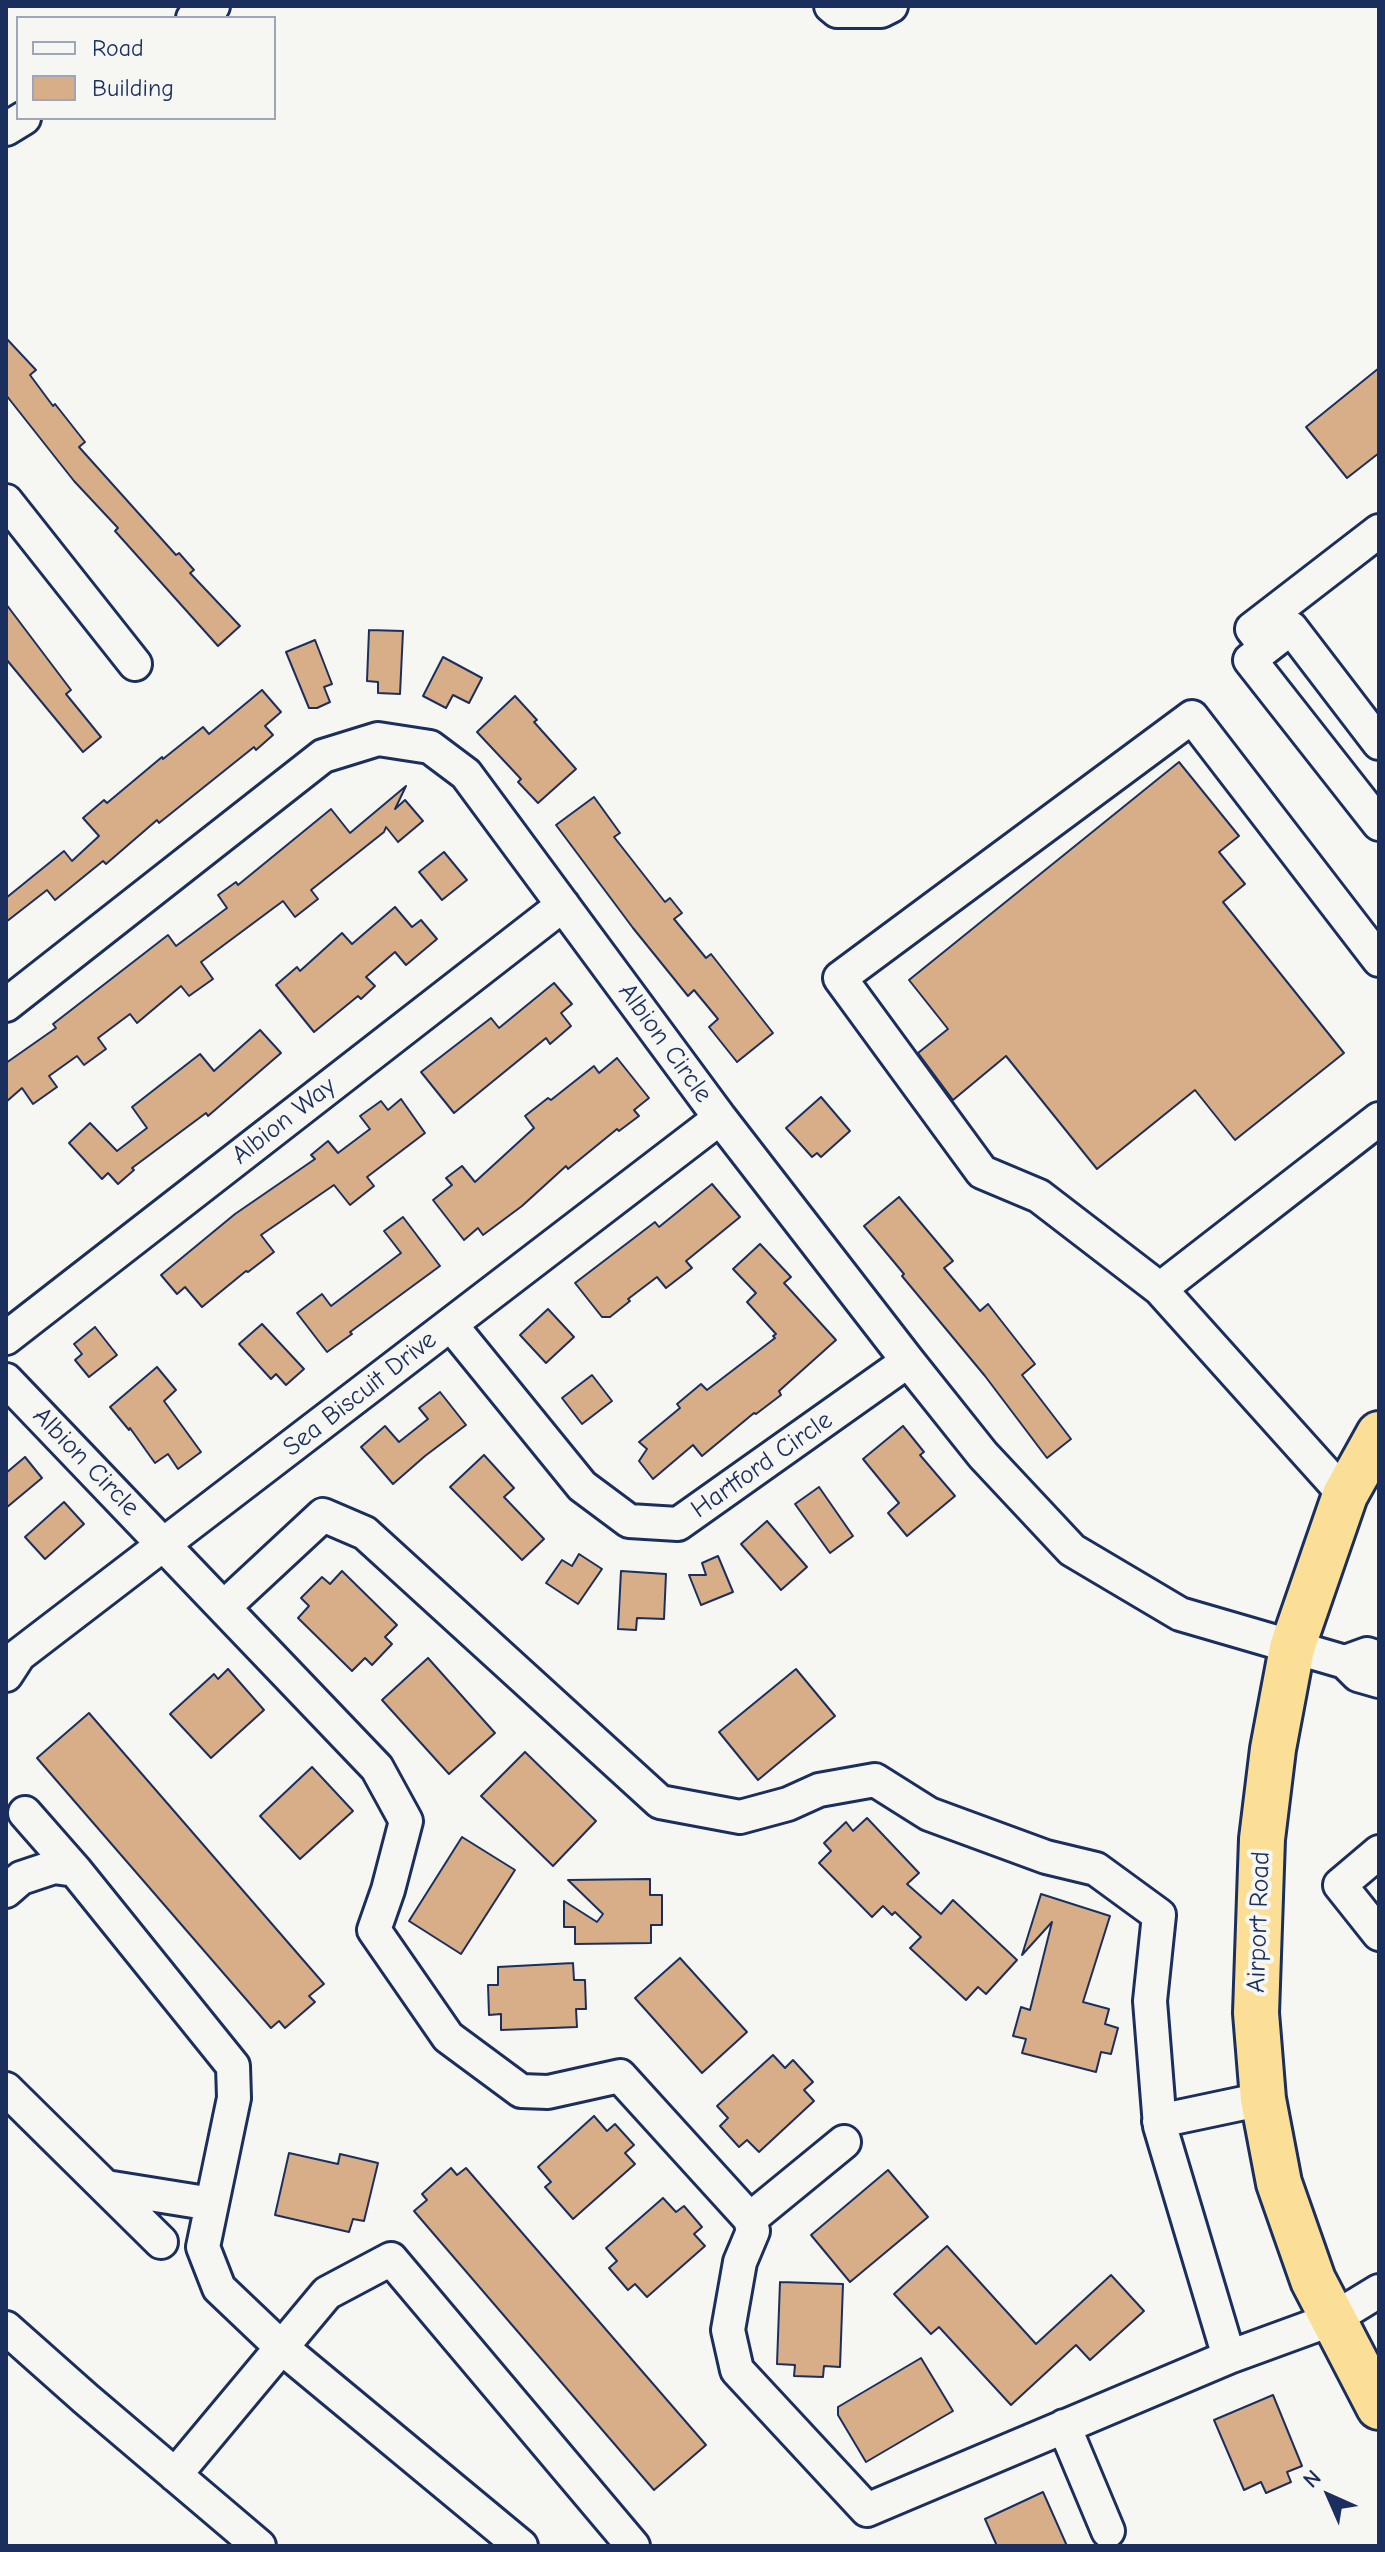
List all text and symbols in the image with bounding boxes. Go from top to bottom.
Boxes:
legend [16,16,276,120]
text: Road [92,34,144,62]
text: Building [92,74,174,102]
street label: Albion Circle [611,977,719,1109]
street label: Albion Way [226,1071,342,1171]
street label: Sea Biscuit Drive [277,1324,443,1464]
street label: Albion Circle [26,1401,146,1523]
street label: Hartford Circle [685,1405,839,1525]
street label: Airport Road [1241,1851,1277,1993]
north arrow [1289,2456,1369,2536]
text: N [1298,2465,1326,2493]

